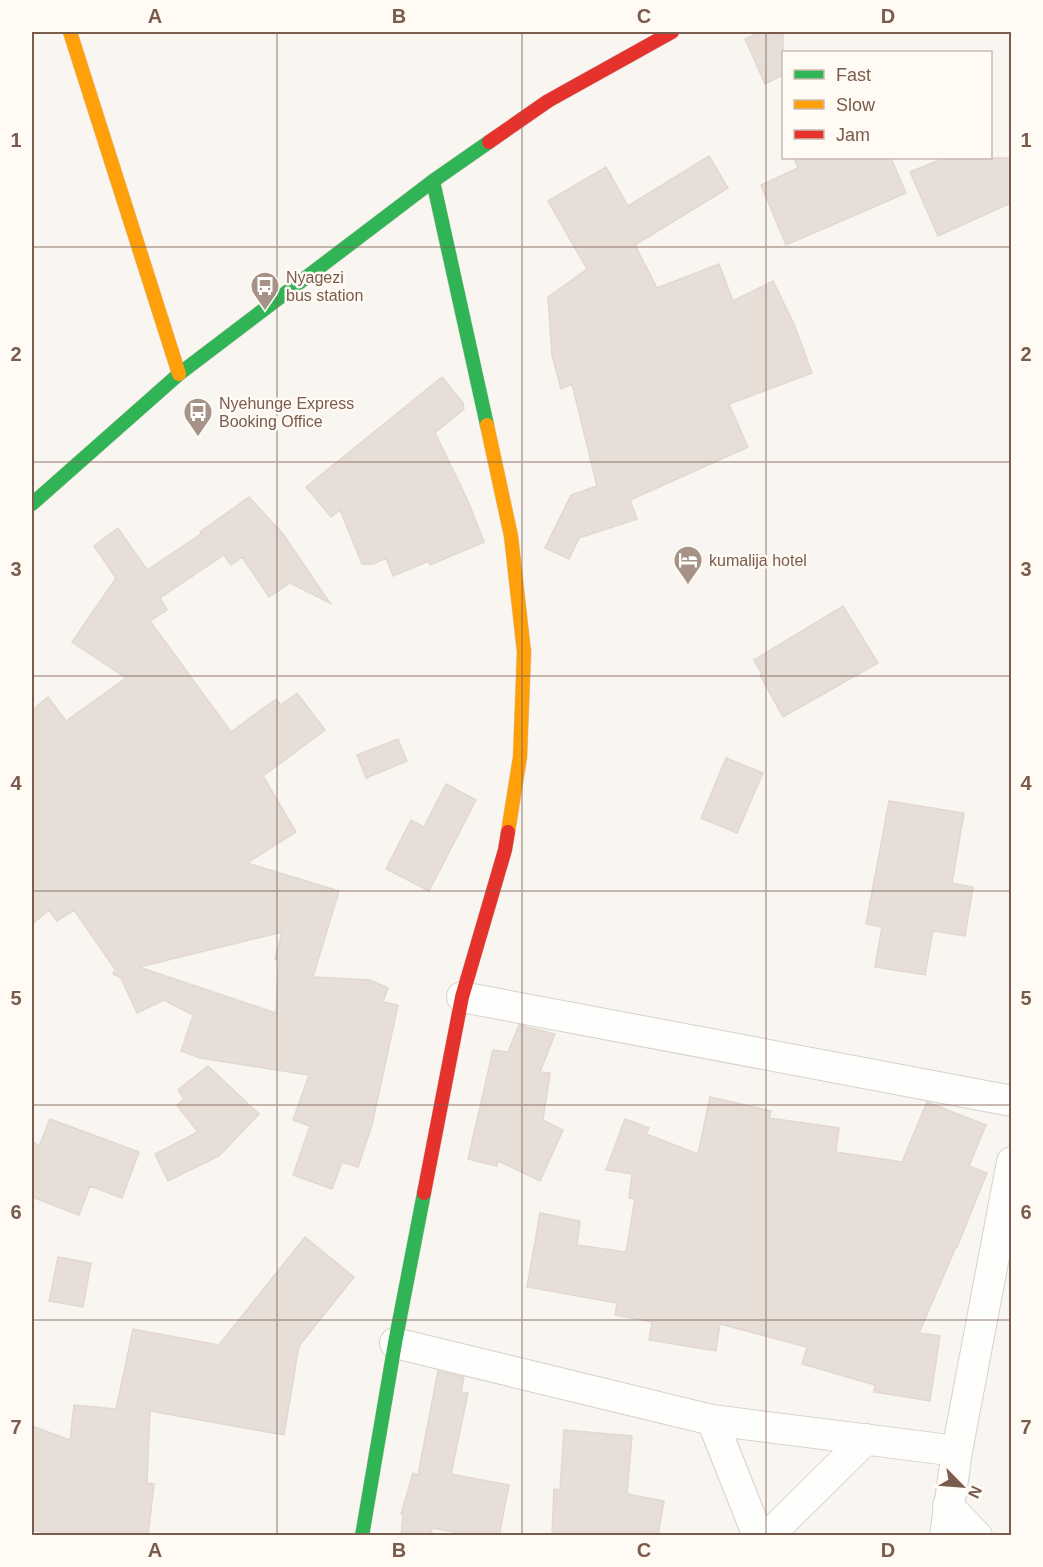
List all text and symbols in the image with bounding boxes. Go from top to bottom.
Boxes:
text: A [148,5,162,27]
text: B [392,5,406,27]
text: C [637,5,651,27]
text: D [881,5,895,27]
legend [782,51,992,159]
text: Fast [836,65,871,85]
text: Slow [836,95,876,115]
text: Jam [836,125,870,145]
text: 1 [10,129,22,151]
text: 1 [1020,129,1032,151]
place label: Nyagezi bus station [286,269,363,304]
bus stop icon: Nyagezi bus station [249,270,281,312]
text: 2 [10,343,22,365]
text: 2 [1020,343,1032,365]
place label: Nyehunge Express Booking Office [219,395,354,430]
bus stop icon: Nyehunge Express Booking Office [182,396,214,438]
hotel icon: kumalija hotel [672,544,704,586]
place label: kumalija hotel [709,552,807,569]
text: 3 [10,558,22,580]
text: 3 [1020,558,1032,580]
text: 4 [10,772,22,794]
text: 4 [1020,772,1032,794]
text: 5 [10,987,22,1009]
text: 5 [1020,987,1032,1009]
text: 6 [10,1201,22,1223]
text: 6 [1020,1201,1032,1223]
text: 7 [10,1416,22,1438]
text: 7 [1020,1416,1032,1438]
north arrow [932,1456,992,1516]
text: N [965,1483,985,1501]
text: A [148,1539,162,1561]
text: B [392,1539,406,1561]
text: C [637,1539,651,1561]
text: D [881,1539,895,1561]

